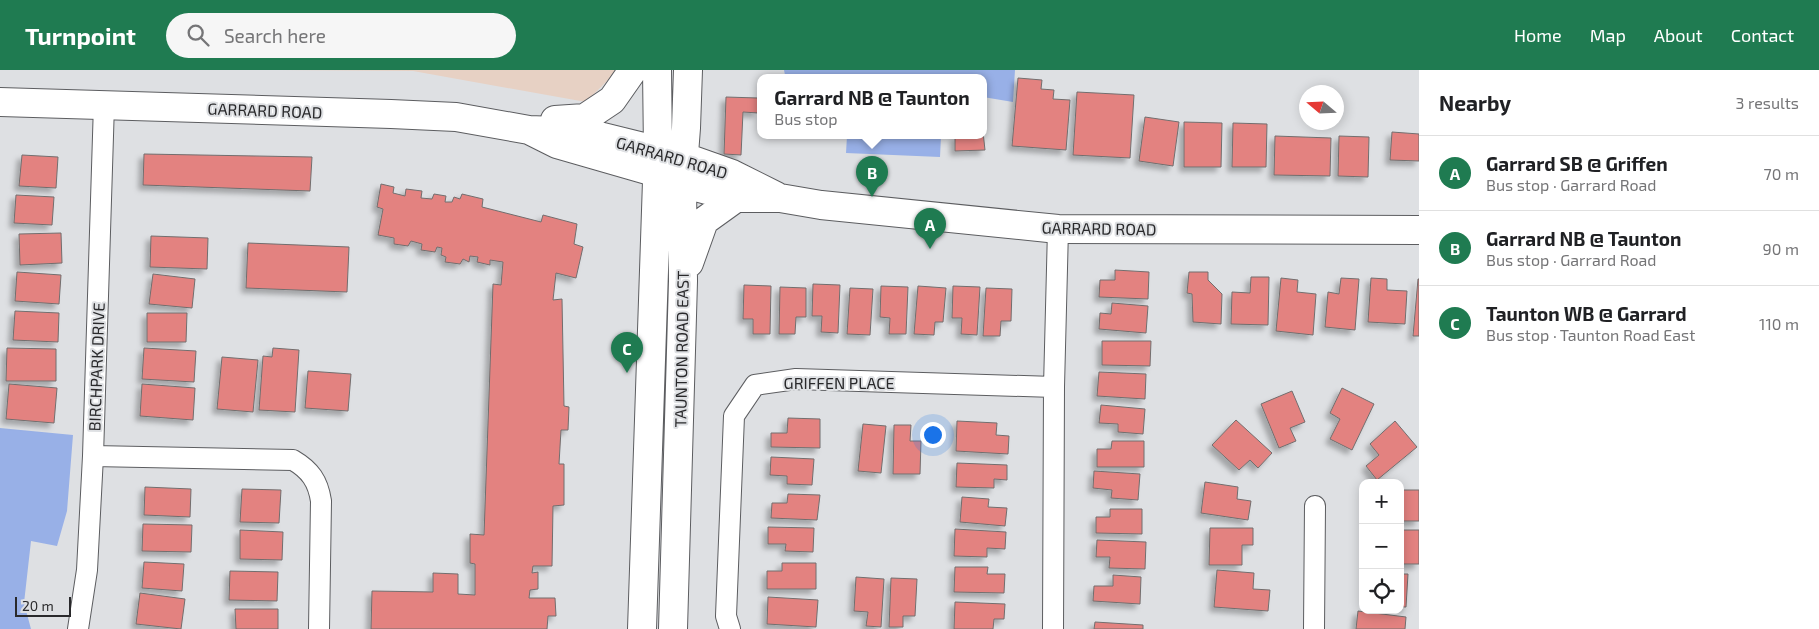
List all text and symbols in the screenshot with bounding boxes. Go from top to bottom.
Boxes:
search box [166,13,516,58]
text: Turnpoint [25,21,136,50]
icon: search [184,21,212,49]
text: Search here [224,24,326,47]
text: Home [1514,24,1562,46]
text: Map [1590,24,1626,46]
text: About [1654,24,1703,46]
text: Contact [1731,24,1794,46]
popup [757,74,987,139]
north arrow [1299,85,1344,130]
text: Garrard NB @ Taunton [774,86,970,109]
text: Nearby [1439,90,1511,115]
text: 3 results [1736,93,1799,112]
street label: GARRARD ROAD [207,99,323,121]
text: Bus stop [774,109,838,128]
street label: GARRARD ROAD [614,132,730,182]
text: Garrard SB @ Griffen [1486,152,1668,175]
pin: B [856,156,888,197]
text: A [1450,164,1460,183]
text: 70 m [1764,164,1799,183]
text: Bus stop · Garrard Road [1486,175,1657,194]
pin: A [914,208,946,249]
street label: GARRARD ROAD [1041,217,1157,239]
text: Garrard NB @ Taunton [1486,227,1681,250]
text: B [1450,239,1460,258]
text: 90 m [1763,239,1799,258]
text: Bus stop · Garrard Road [1486,250,1657,269]
street label: TAUNTON ROAD EAST [670,271,692,427]
street label: BIRCHPARK DRIVE [84,302,108,432]
text: Taunton WB @ Garrard [1486,302,1687,325]
text: C [1450,314,1460,333]
text: 110 m [1759,314,1799,333]
text: Bus stop · Taunton Road East [1486,325,1695,344]
pin: C [611,332,643,373]
street label: GRIFFEN PLACE [784,373,894,392]
your location [920,422,946,448]
map controls [1359,479,1404,614]
button: + [1359,479,1404,524]
button: − [1359,524,1404,569]
button: locate [1359,569,1404,614]
scale bar [15,594,71,617]
text: 20 m [22,597,54,614]

